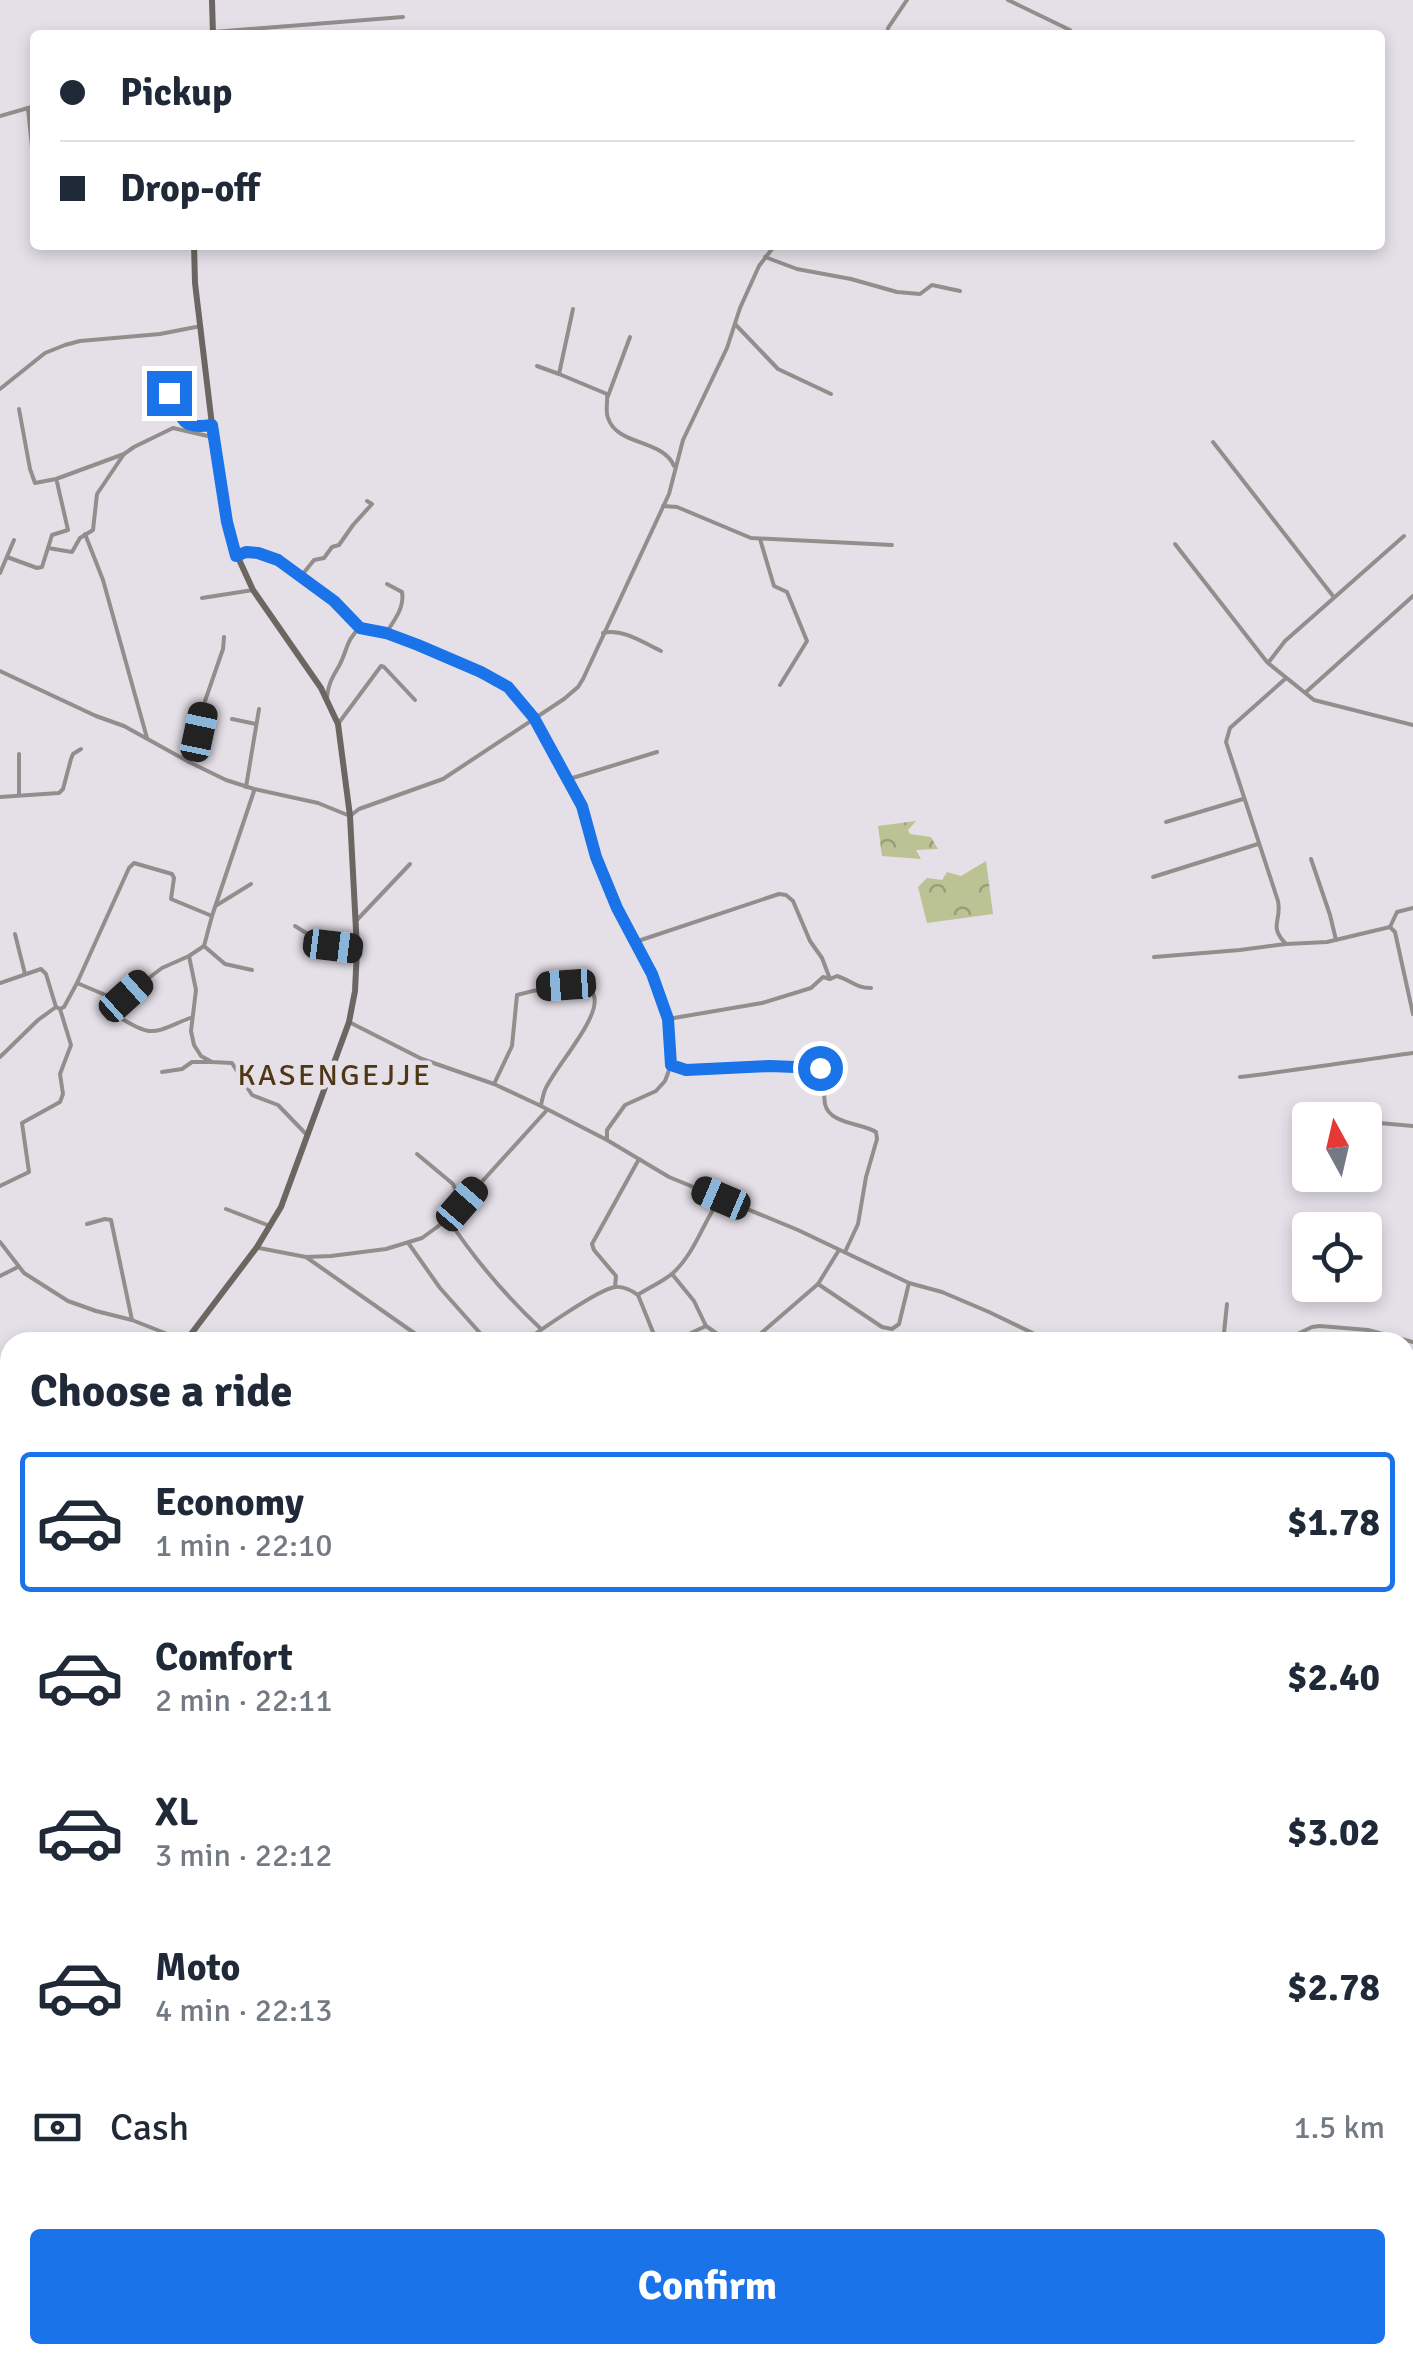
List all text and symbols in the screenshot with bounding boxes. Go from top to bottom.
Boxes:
text: Pickup [120,69,232,116]
text: Drop-off [120,165,260,212]
route end [147,371,192,416]
car [178,700,220,764]
car [301,927,365,965]
car [94,965,158,1027]
car [535,968,597,1002]
route start [798,1046,843,1091]
district label: KASENGEJJE [238,1057,432,1094]
north arrow [1292,1102,1382,1192]
map controls [1292,1102,1382,1302]
car [431,1172,493,1236]
car [688,1172,754,1224]
button: locate [1292,1212,1382,1302]
text: Choose a ride [30,1364,293,1419]
icon: car [35,1477,125,1567]
text: Economy [155,1479,304,1526]
text: $1.78 [1287,1499,1380,1546]
text: 1 min · 22:10 [155,1526,333,1565]
icon: car [35,1632,125,1722]
text: Comfort [155,1634,293,1681]
text: $2.40 [1287,1654,1380,1701]
text: 2 min · 22:11 [155,1681,333,1720]
icon: car [35,1787,125,1877]
text: XL [155,1789,198,1836]
text: $3.02 [1287,1809,1380,1856]
text: 3 min · 22:12 [155,1836,333,1875]
icon: car [35,1942,125,2032]
text: Moto [155,1944,240,1991]
text: $2.78 [1287,1964,1380,2011]
text: 4 min · 22:13 [155,1991,333,2030]
icon: cash [30,2100,85,2155]
text: Cash [110,2104,189,2151]
text: 1.5 km [1293,2108,1385,2147]
button: Confirm [30,2229,1385,2344]

